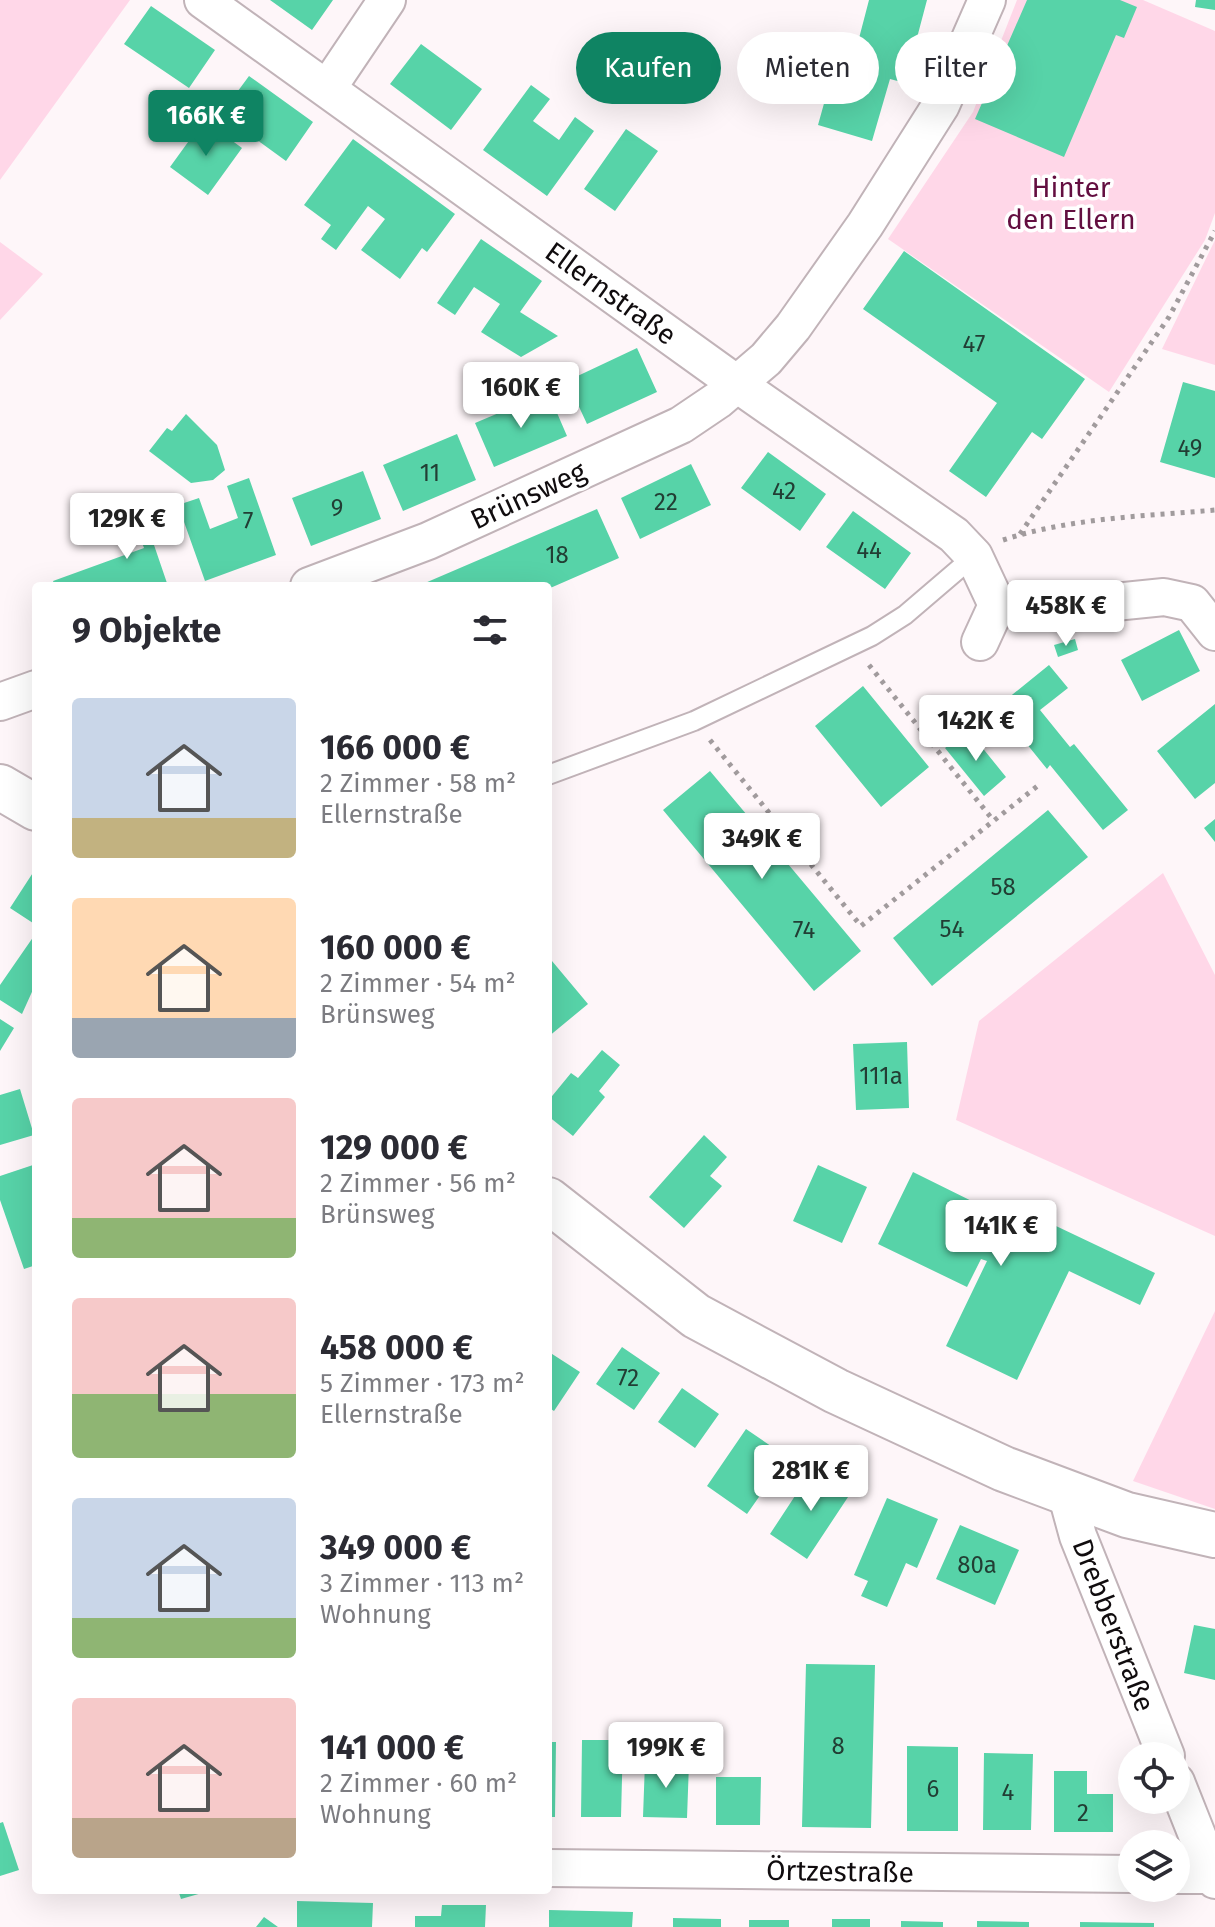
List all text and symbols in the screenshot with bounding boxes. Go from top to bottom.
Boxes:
chip: Kaufen [576,32,721,104]
chip: Mieten [737,32,879,104]
chip: Filter [895,32,1016,104]
pin: 166K € [141,90,271,158]
text: 166K € [166,100,246,131]
park label: Hinter den Ellern [1006,171,1136,236]
street label: Ellernstraße [539,235,683,352]
house number: 47 [963,330,985,358]
pin: 160K € [456,362,586,430]
text: 160K € [481,372,561,403]
house number: 49 [1178,434,1202,462]
street label: Brünsweg [465,454,591,536]
house number: 11 [420,459,440,487]
house number: 42 [772,477,796,505]
house number: 22 [654,488,678,516]
pin: 129K € [62,493,192,561]
house number: 9 [331,494,343,522]
text: 129K € [88,503,166,534]
house number: 7 [243,507,253,535]
house number: 44 [856,536,882,564]
house number: 18 [545,541,569,569]
pin: 458K € [1001,580,1131,648]
text: 458K € [1025,590,1107,621]
icon: filters [468,608,512,652]
text: 9 Objekte [72,610,221,651]
pin: 142K € [911,695,1041,763]
text: 142K € [937,705,1015,736]
text: 166 000 € [320,727,470,768]
icon: home [136,730,232,826]
text: 2 Zimmer · 58 m² [320,768,516,799]
text: Ellernstraße [320,799,463,830]
pin: 349K € [697,813,827,881]
text: 349K € [722,823,802,854]
house number: 58 [990,873,1016,901]
house number: 54 [940,915,965,943]
house number: 74 [793,916,815,944]
text: 160 000 € [320,927,471,968]
icon: home [136,930,232,1026]
text: 2 Zimmer · 54 m² [320,968,516,999]
text: Brünsweg [320,999,435,1030]
house number: 111a [859,1062,903,1090]
text: 129 000 € [320,1127,468,1168]
icon: home [136,1130,232,1226]
text: 2 Zimmer · 56 m² [320,1168,516,1199]
text: Brünsweg [320,1199,435,1230]
pin: 141K € [936,1200,1066,1268]
text: 141K € [964,1210,1038,1241]
text: 458 000 € [320,1327,473,1368]
icon: home [136,1330,232,1426]
house number: 72 [617,1364,639,1392]
text: 5 Zimmer · 173 m² [320,1368,525,1399]
text: Ellernstraße [320,1399,463,1430]
pin: 281K € [746,1445,876,1513]
text: 281K € [772,1455,850,1486]
text: 349 000 € [320,1527,471,1568]
icon: home [136,1530,232,1626]
street label: Drebberstraße [1065,1534,1162,1716]
house number: 80a [957,1551,997,1579]
text: 3 Zimmer · 113 m² [320,1568,524,1599]
text: Wohnung [320,1599,431,1630]
pin: 199K € [601,1722,731,1790]
text: 141 000 € [320,1727,464,1768]
icon: home [136,1730,232,1826]
text: 199K € [626,1732,706,1763]
house number: 8 [831,1732,845,1760]
map controls [1118,1742,1190,1902]
button: locate [1118,1742,1190,1814]
text: 2 Zimmer · 60 m² [320,1768,517,1799]
house number: 6 [927,1775,939,1803]
house number: 4 [1002,1778,1015,1806]
text: Wohnung [320,1799,431,1830]
house number: 2 [1077,1799,1089,1827]
button: layers [1118,1830,1190,1902]
street label: Örtzestraße [766,1854,914,1889]

